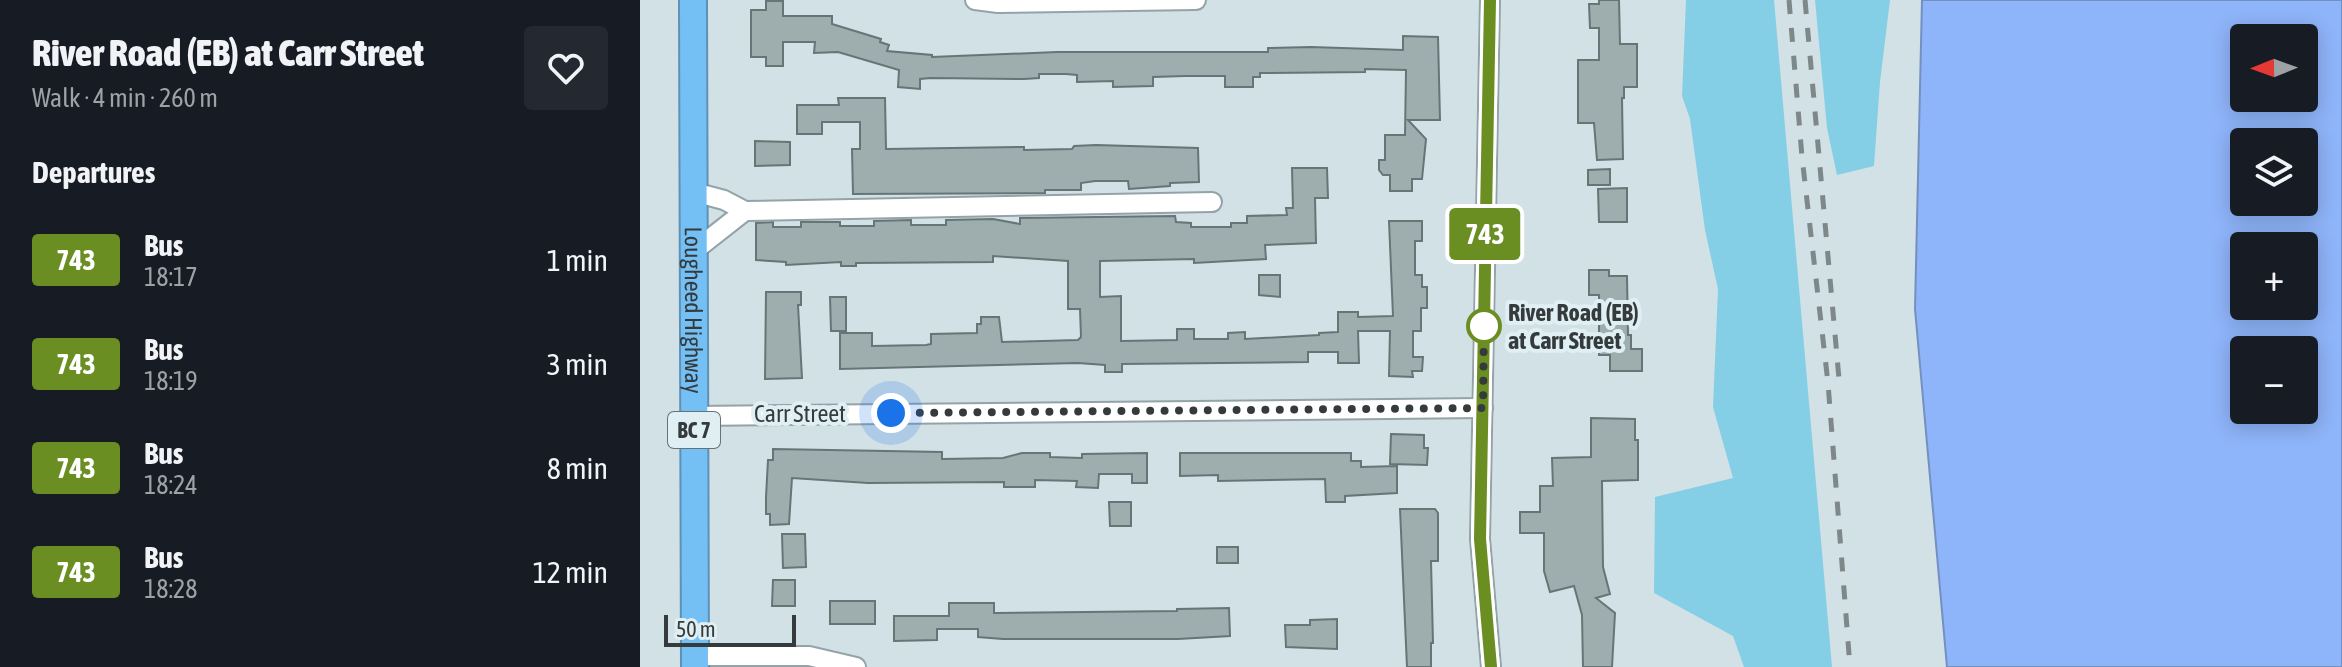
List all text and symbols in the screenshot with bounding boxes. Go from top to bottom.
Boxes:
north arrow [2230,24,2318,112]
map controls [2230,24,2318,424]
button: heart [524,26,608,110]
text: River Road (EB) at Carr Street [32,31,424,74]
text: Walk · 4 min · 260 m [32,83,218,113]
button: layers [2230,128,2318,216]
text: Departures [32,155,155,189]
line badge: 743 [1439,208,1531,260]
text: 743 [1465,218,1505,250]
street label: Lougheed Highway [680,226,708,394]
text: Bus [144,228,183,262]
button: + [2230,232,2318,320]
text: 1 min [547,243,608,277]
text: 743 [56,244,96,276]
text: 18:17 [144,262,198,292]
place label: River Road (EB) at Carr Street [1508,299,1639,354]
marker: River Road (EB) at Carr Street [1467,309,1501,343]
text: Bus [144,332,183,366]
button: − [2230,336,2318,424]
text: 3 min [547,347,608,381]
text: 743 [56,348,96,380]
text: 18:19 [144,366,198,396]
your location [871,393,911,433]
street label: Carr Street [754,400,846,427]
road number: BC 7 [668,412,720,448]
text: Bus [144,436,183,470]
text: 8 min [547,451,608,485]
text: 743 [56,452,96,484]
text: 18:24 [144,470,198,500]
text: Bus [144,540,183,574]
text: 12 min [533,555,608,589]
text: 743 [56,556,96,588]
text: 18:28 [144,574,198,604]
scale bar [664,611,796,647]
text: 50 m [676,616,716,642]

